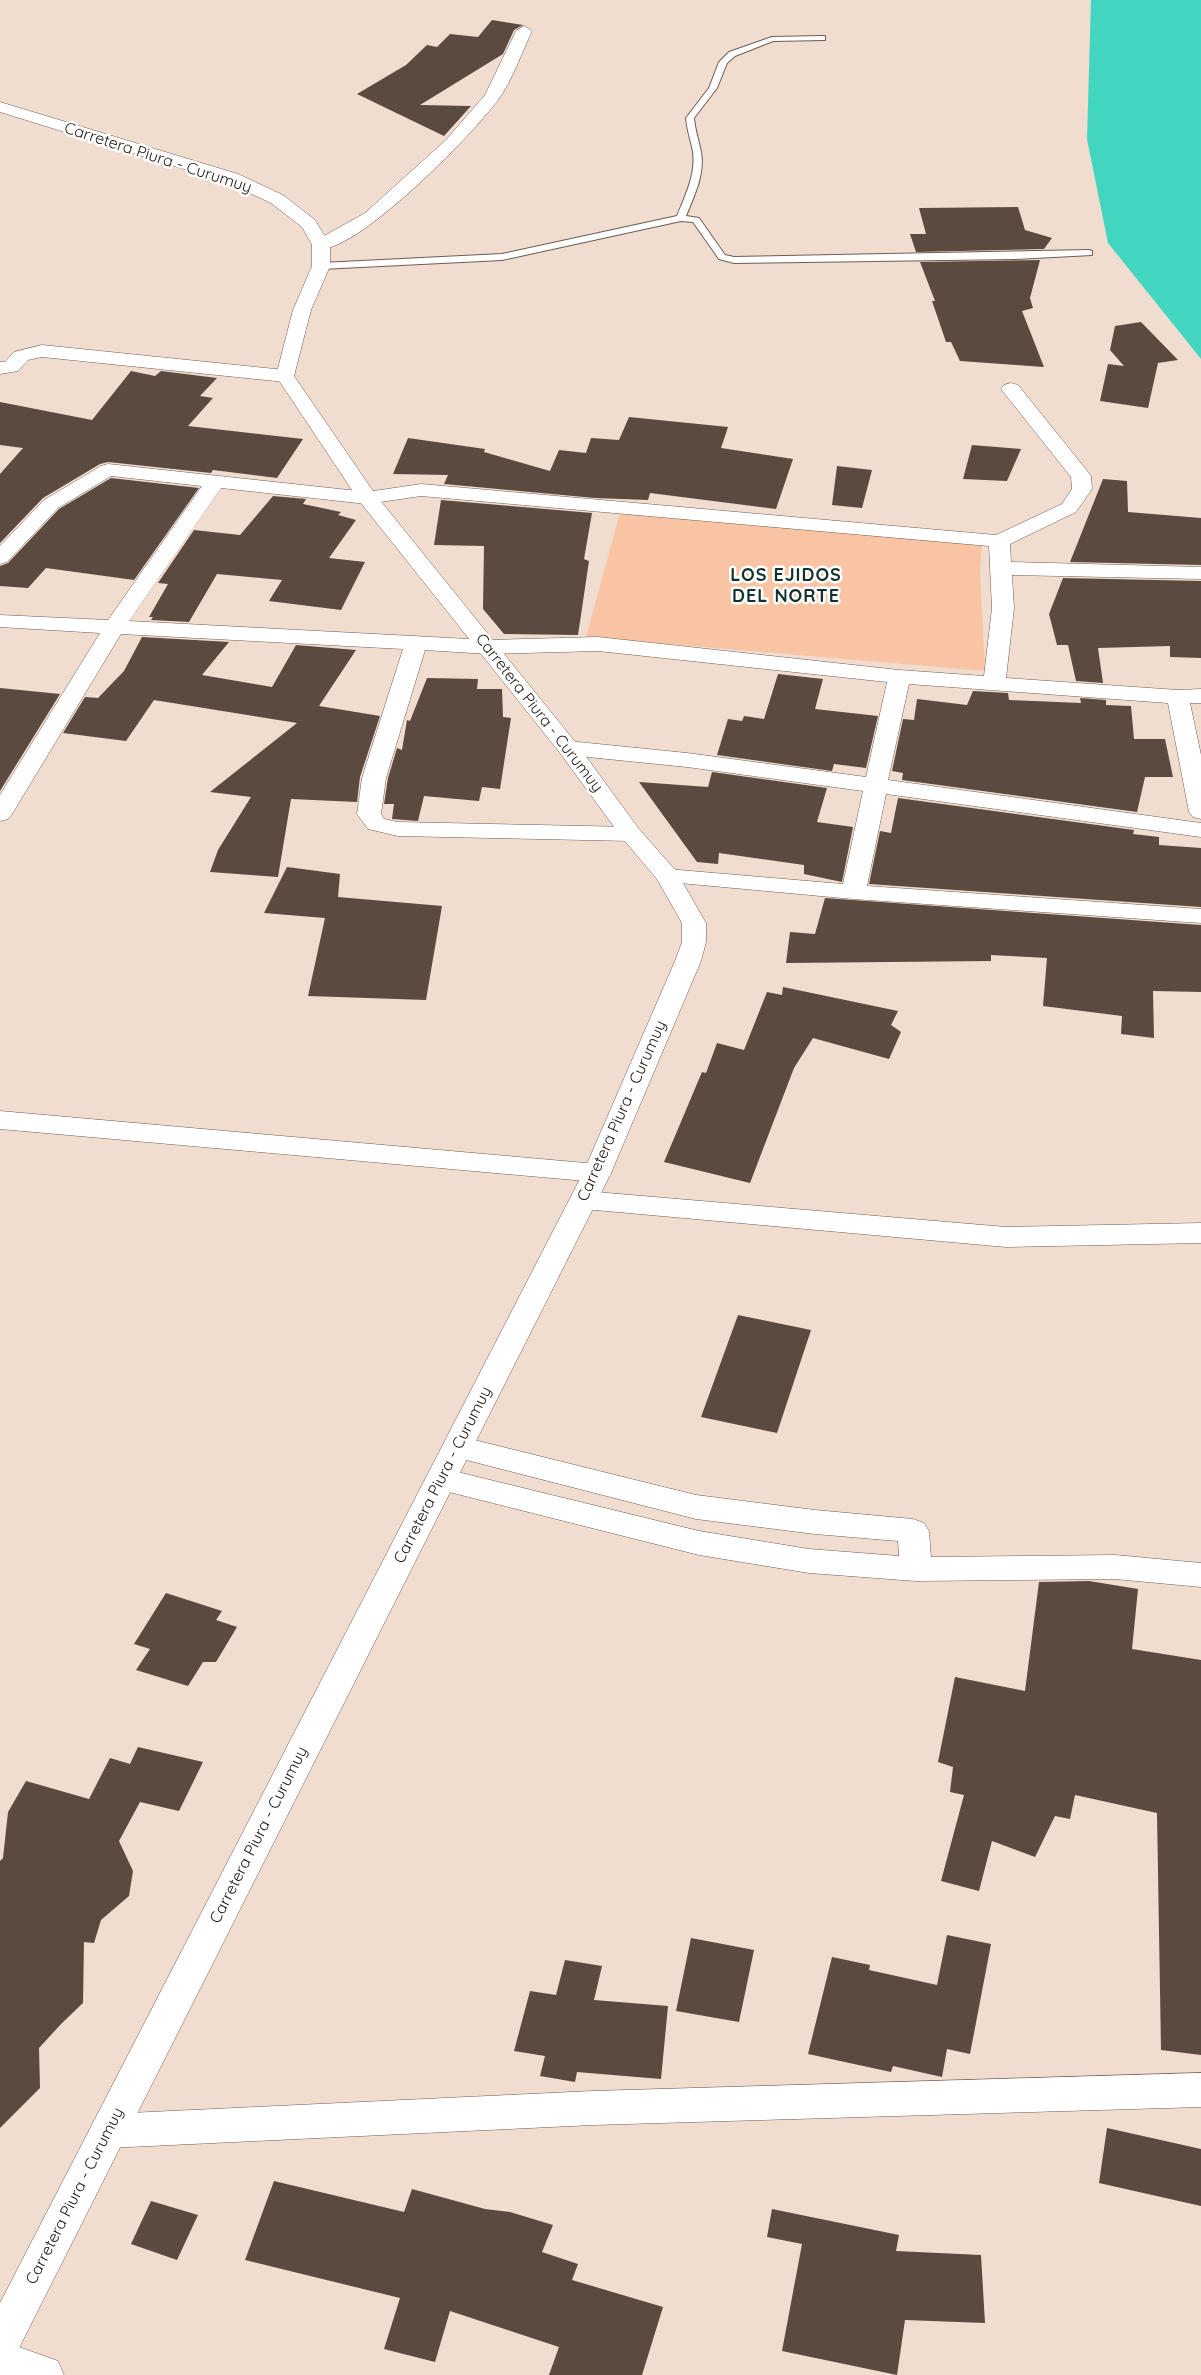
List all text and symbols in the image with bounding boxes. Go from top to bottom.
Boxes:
street label: Carretera Piura - Curumuy [62,119,254,197]
district label: LOS EJIDOS DEL NORTE [729,565,843,608]
street label: Carretera Piura - Curumuy [471,630,607,796]
street label: Carretera Piura - Curumuy [573,1018,671,1204]
street label: Carretera Piura - Curumuy [390,1383,496,1567]
street label: Carretera Piura - Curumuy [206,1743,312,1927]
street label: Carretera Piura - Curumuy [22,2104,128,2288]

